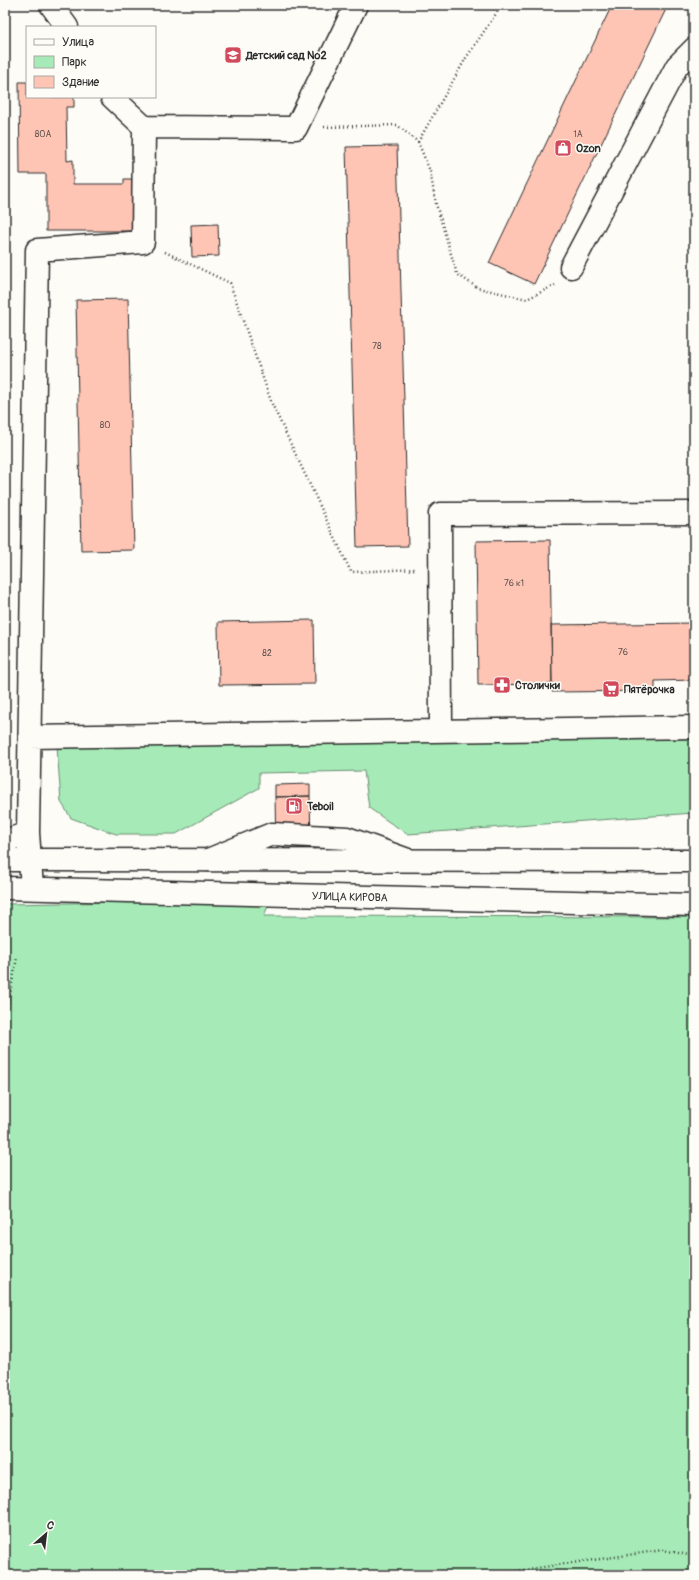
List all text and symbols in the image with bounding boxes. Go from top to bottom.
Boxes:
legend [26,26,156,98]
text: Улица [62,35,94,50]
school or university icon: Детский сад №2 [223,45,243,65]
place label: Детский сад №2 [245,49,327,62]
text: Парк [62,55,87,70]
text: Здание [62,75,99,90]
house number: 80А [35,129,51,140]
house number: 1А [573,129,583,140]
shop icon: Ozon [553,138,573,158]
place label: Ozon [576,142,601,155]
house number: 78 [372,341,382,352]
house number: 80 [100,420,110,431]
house number: 76 к1 [504,578,524,589]
house number: 76 [618,647,628,658]
house number: 82 [262,648,272,659]
pharmacy icon: Столички [492,675,512,695]
place label: Столички [515,679,560,692]
supermarket icon: Пятёрочка [601,679,621,699]
place label: Пятёрочка [624,683,675,696]
fuel station icon: Teboil [284,796,304,816]
place label: Teboil [306,800,334,813]
street label: УЛИЦА КИРОВА [312,889,388,904]
north arrow [26,1514,66,1554]
text: С [44,1518,57,1533]

